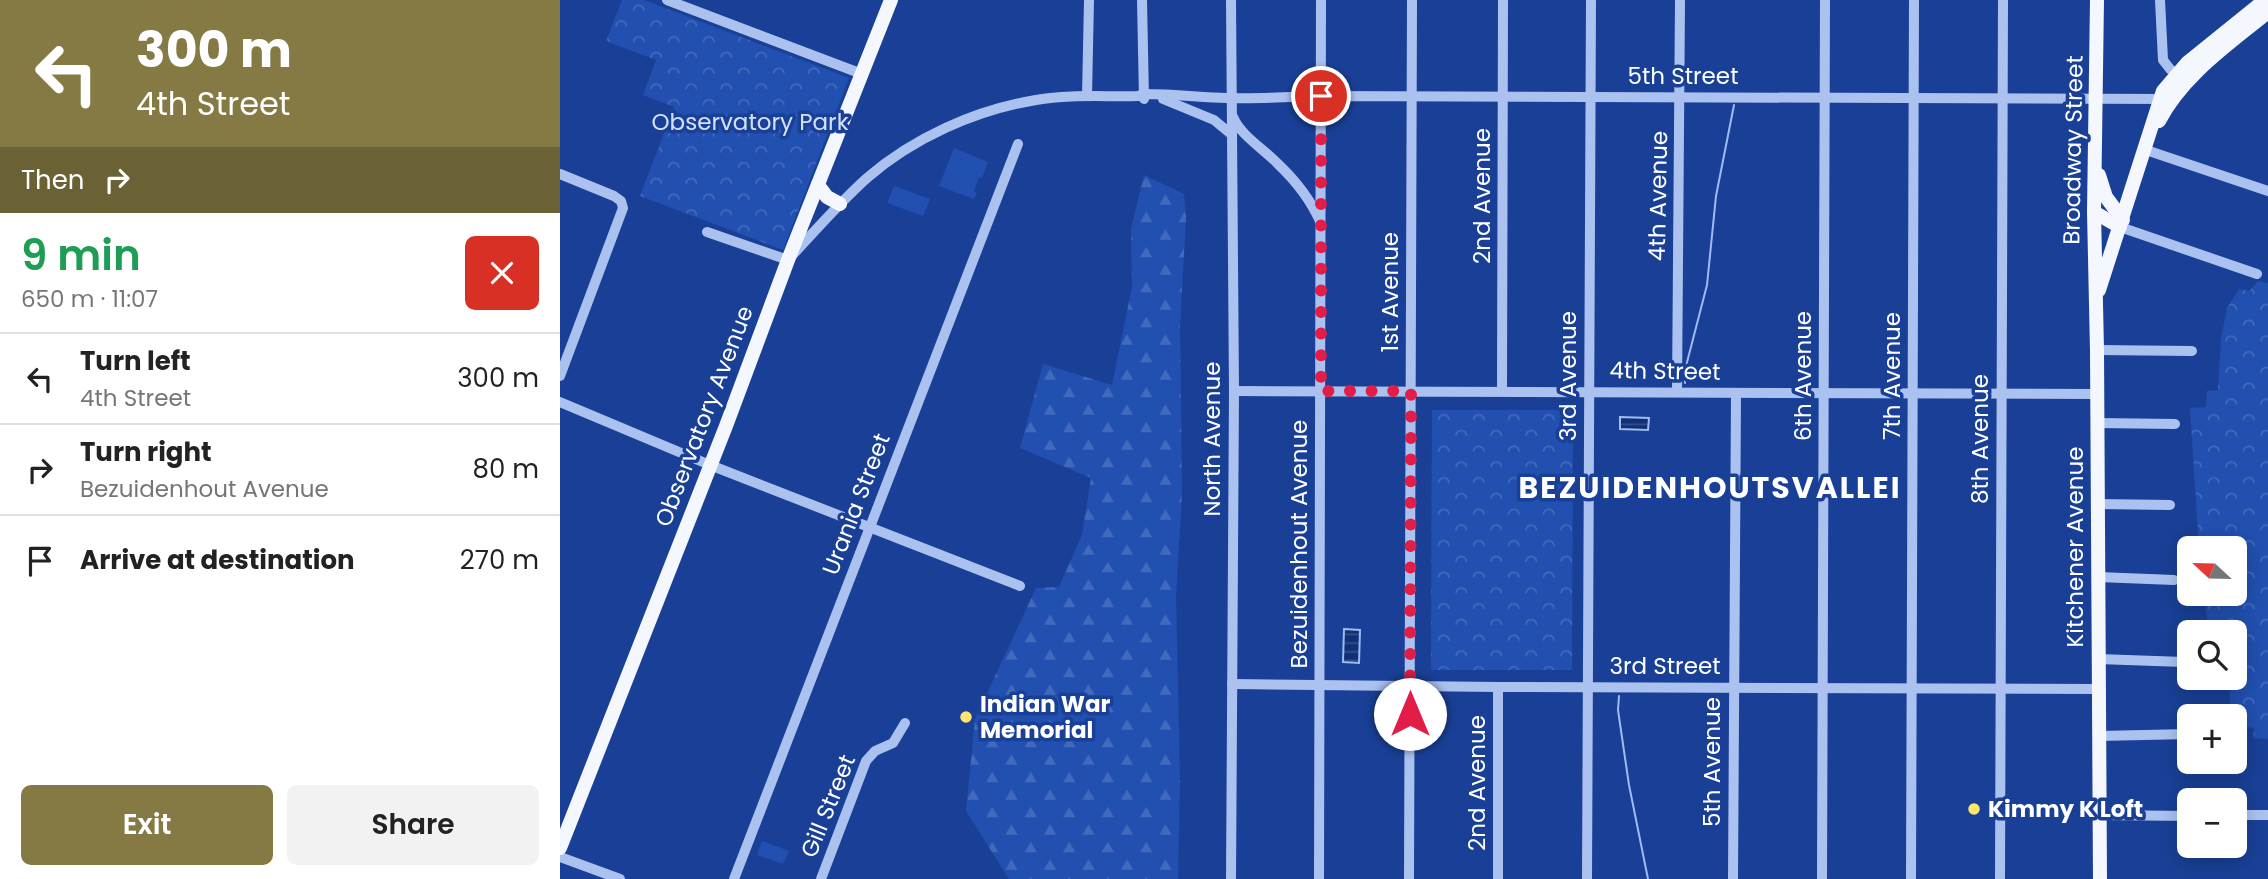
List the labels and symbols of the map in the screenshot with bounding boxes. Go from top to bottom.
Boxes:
street label: Broadway Street [2055,55,2091,245]
street label: 5th Street [1627,60,1739,92]
pin [1291,66,1351,126]
park label: Observatory Park [652,106,849,138]
street label: 2nd Avenue [1466,128,1498,264]
street label: 4th Avenue [1641,131,1675,261]
street label: 1st Avenue [1374,232,1406,352]
street label: Observatory Avenue [647,301,761,531]
street label: 3rd Avenue [1552,311,1584,441]
street label: 6th Avenue [1787,311,1819,441]
street label: 7th Avenue [1876,312,1908,440]
street label: 4th Street [1609,354,1721,388]
street label: North Avenue [1196,361,1228,517]
street label: 8th Avenue [1964,374,1996,504]
street label: Bezuidenhout Avenue [1283,420,1315,668]
street label: Urania Street [814,429,898,579]
street label: Kitchener Avenue [2059,447,2091,647]
district label: BEZUIDENHOUTSVALLEI [1518,466,1902,509]
north arrow [2177,536,2247,606]
street label: 3rd Street [1609,650,1721,682]
position arrow [1373,677,1447,751]
place label: Indian War Memorial [980,688,1110,746]
street label: 5th Avenue [1696,697,1728,827]
marker: Indian War Memorial [958,709,974,725]
street label: 2nd Avenue [1461,715,1493,851]
street label: Gill Street [793,750,863,862]
place label: Kimmy K Loft [1988,793,2143,825]
marker: Kimmy K Loft [1966,801,1982,817]

